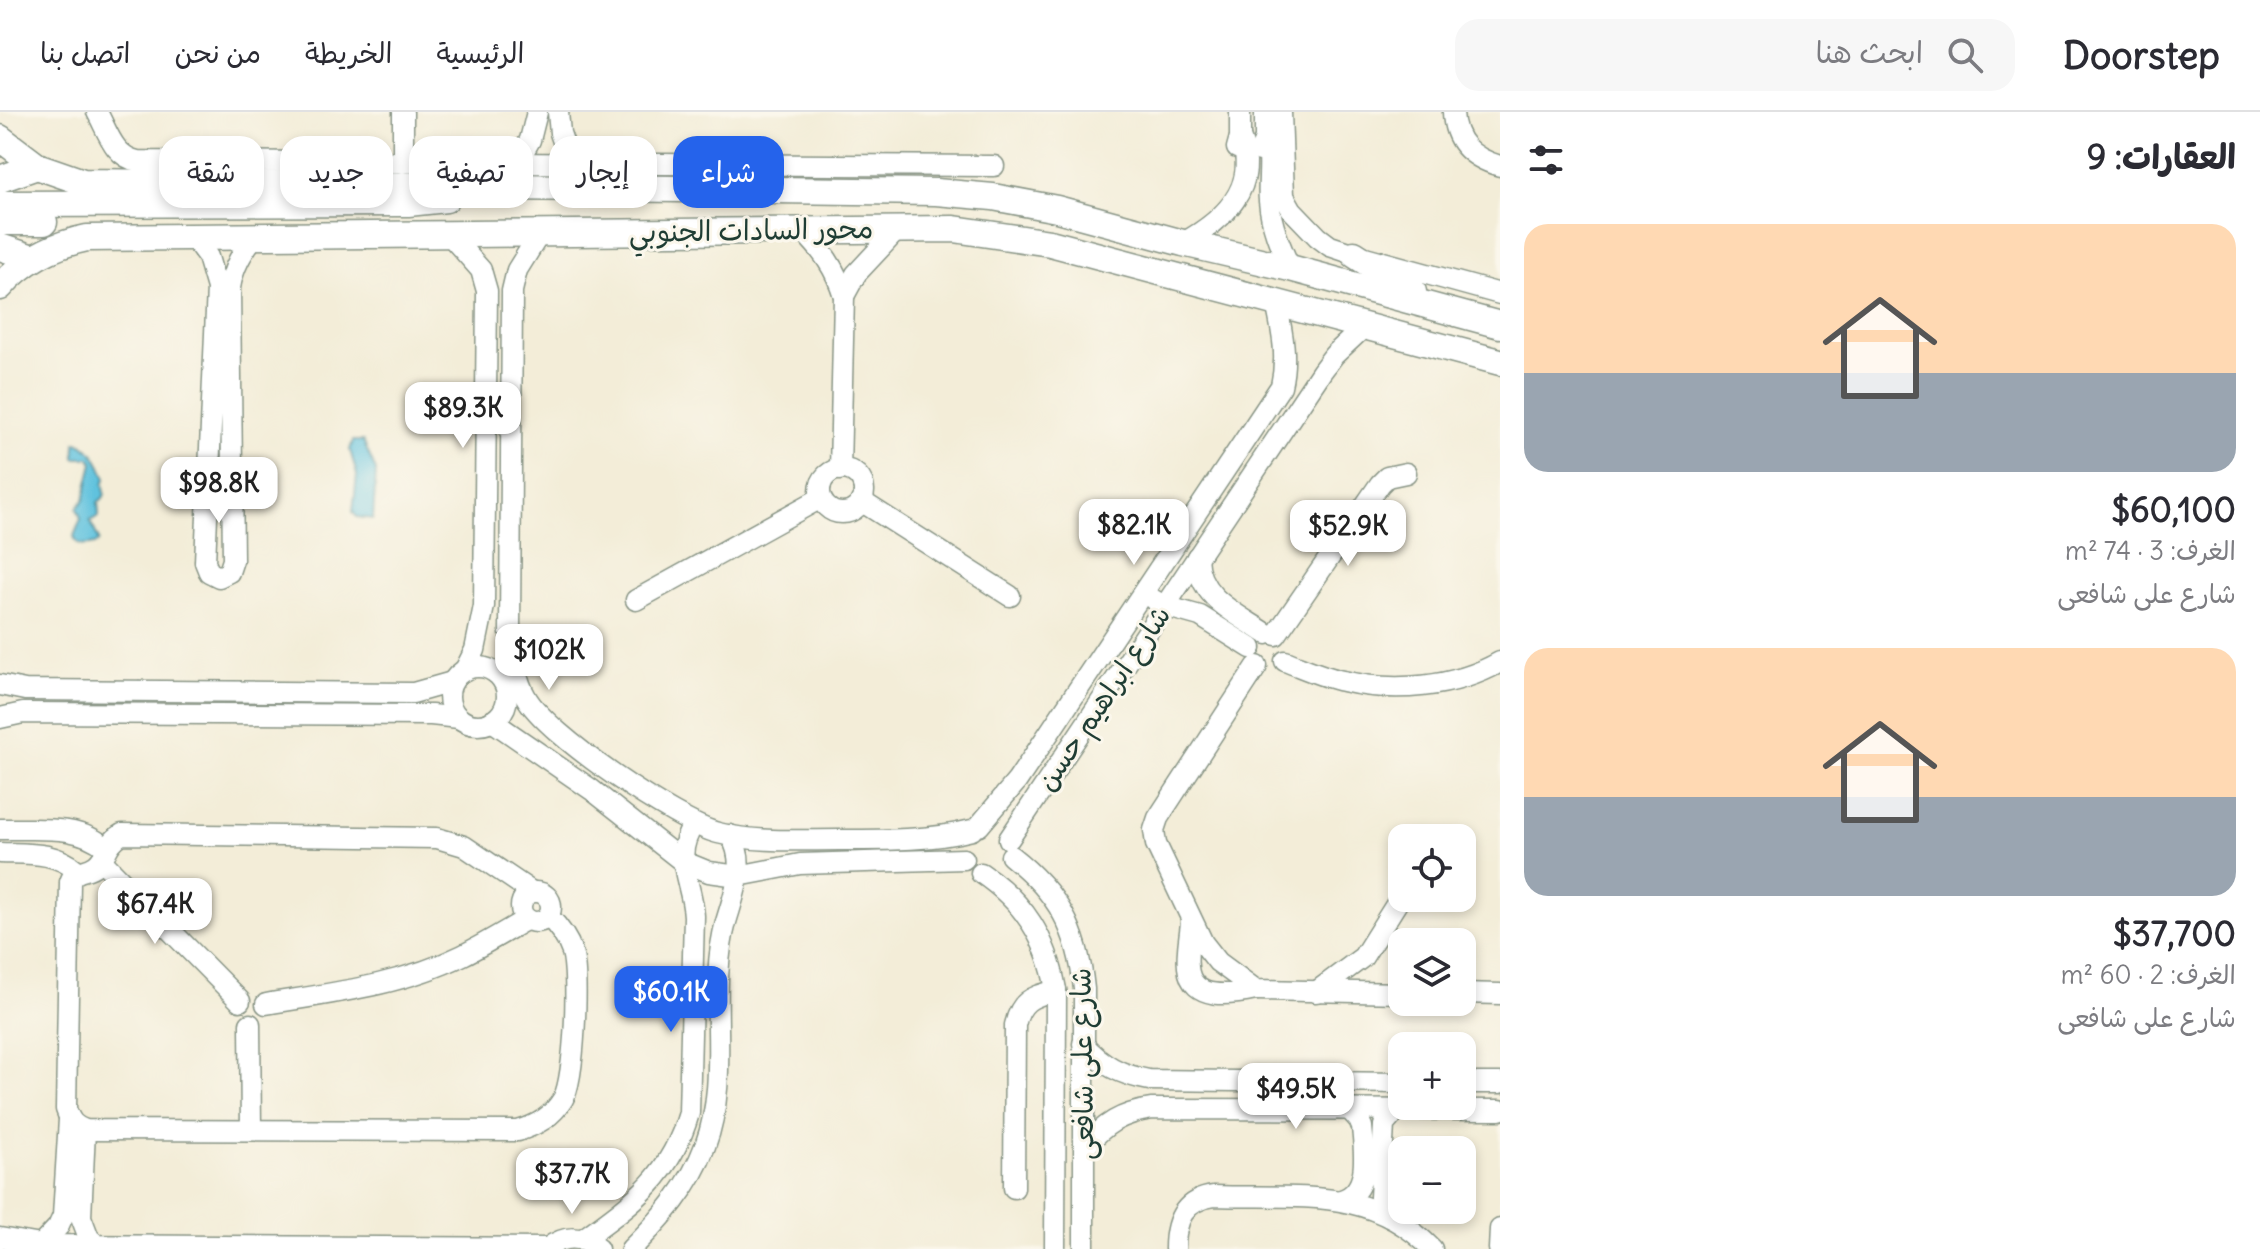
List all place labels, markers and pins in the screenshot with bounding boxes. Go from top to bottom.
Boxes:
pin: $89.3K [398,382,528,450]
pin: $98.8K [154,457,284,525]
pin: $82.1K [1069,499,1199,567]
pin: $52.9K [1283,500,1413,568]
pin: $102K [493,624,605,692]
pin: $67.4K [90,878,220,946]
pin: $60.1K [606,966,736,1034]
pin: $49.5K [1231,1063,1361,1131]
pin: $37.7K [507,1148,637,1216]

